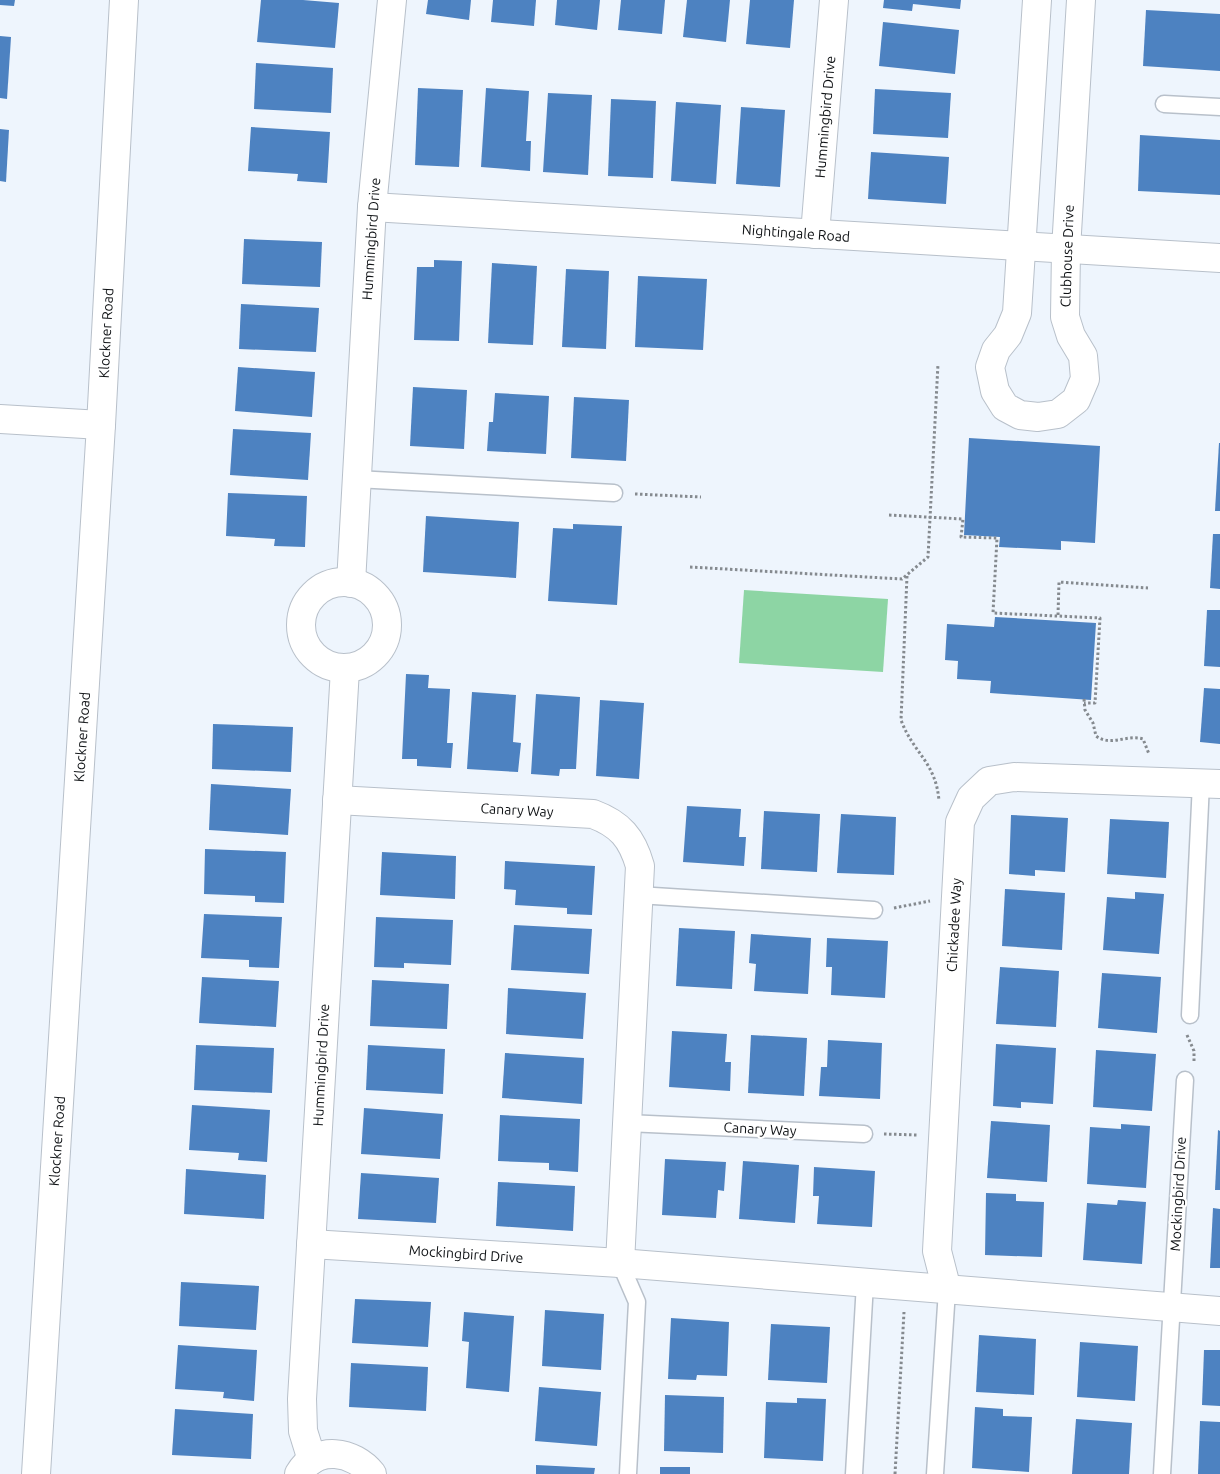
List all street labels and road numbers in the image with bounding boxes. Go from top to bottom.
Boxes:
street label: Hummingbird Drive [812,55,838,179]
street label: Hummingbird Drive [359,177,383,301]
street label: Clubhouse Drive [1057,204,1077,308]
street label: Nightingale Road [741,221,851,245]
street label: Klockner Road [96,287,116,379]
street label: Klockner Road [71,691,93,783]
street label: Canary Way [480,800,554,820]
street label: Chickadee Way [944,877,964,972]
street label: Hummingbird Drive [310,1003,332,1127]
street label: Klockner Road [46,1095,68,1187]
street label: Canary Way [723,1119,797,1139]
street label: Mockingbird Drive [1167,1136,1189,1252]
street label: Mockingbird Drive [408,1242,524,1266]

